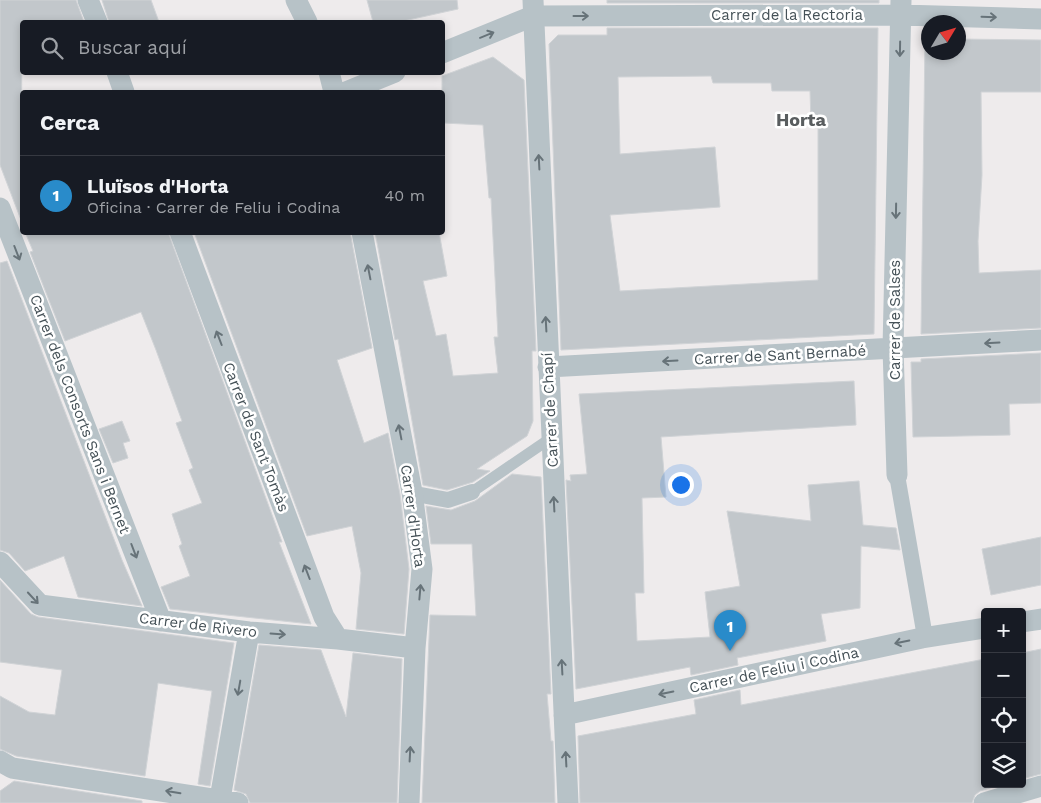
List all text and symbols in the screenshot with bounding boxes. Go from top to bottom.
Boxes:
street label: Carrer de la Rectoria [711,6,864,24]
one-way arrow [573,11,589,21]
one-way arrow [980,12,997,22]
north arrow [921,15,966,60]
search box [20,20,445,75]
one-way arrow [480,29,495,38]
icon: search [38,34,66,62]
text: Buscar aquí [78,36,187,59]
one-way arrow [895,40,905,56]
district label: Horta [776,109,827,130]
text: Cerca [40,110,99,135]
one-way arrow [534,154,544,170]
text: Lluïsos d'Horta [87,175,228,198]
text: 1 [53,186,59,205]
text: 40 m [385,186,425,205]
text: Oficina · Carrer de Feliu i Codina [87,198,340,217]
one-way arrow [891,202,901,219]
one-way arrow [13,245,22,260]
street label: Carrer de Salses [886,260,904,380]
one-way arrow [364,264,374,280]
street label: Carrer dels Consorts Sans i Bernet [26,292,134,537]
one-way arrow [541,317,551,333]
one-way arrow [214,330,223,346]
one-way arrow [985,338,1001,347]
street label: Carrer de Sant Bernabé [693,341,867,369]
street label: Carrer de Chapí [538,352,562,468]
one-way arrow [662,356,678,365]
street label: Carrer de Sant Tomàs [219,360,293,514]
one-way arrow [395,424,404,440]
street label: Carrer d'Horta [397,463,429,569]
your location [668,472,694,498]
one-way arrow [550,496,559,512]
one-way arrow [130,543,139,558]
one-way arrow [302,564,311,580]
one-way arrow [415,584,425,600]
one-way arrow [27,591,39,604]
map controls [981,608,1026,788]
button: + [981,608,1026,653]
street label: Carrer de Rivero [138,609,258,641]
pin: 1 [714,610,746,651]
one-way arrow [270,629,286,639]
one-way arrow [895,638,911,647]
street label: Carrer de Feliu i Codina [688,643,861,697]
button: − [981,653,1026,698]
one-way arrow [557,659,566,675]
one-way arrow [233,680,243,696]
one-way arrow [659,689,675,698]
button: locate [981,698,1026,743]
button: layers [981,743,1026,788]
one-way arrow [405,747,414,763]
one-way arrow [562,751,571,767]
one-way arrow [165,787,181,797]

